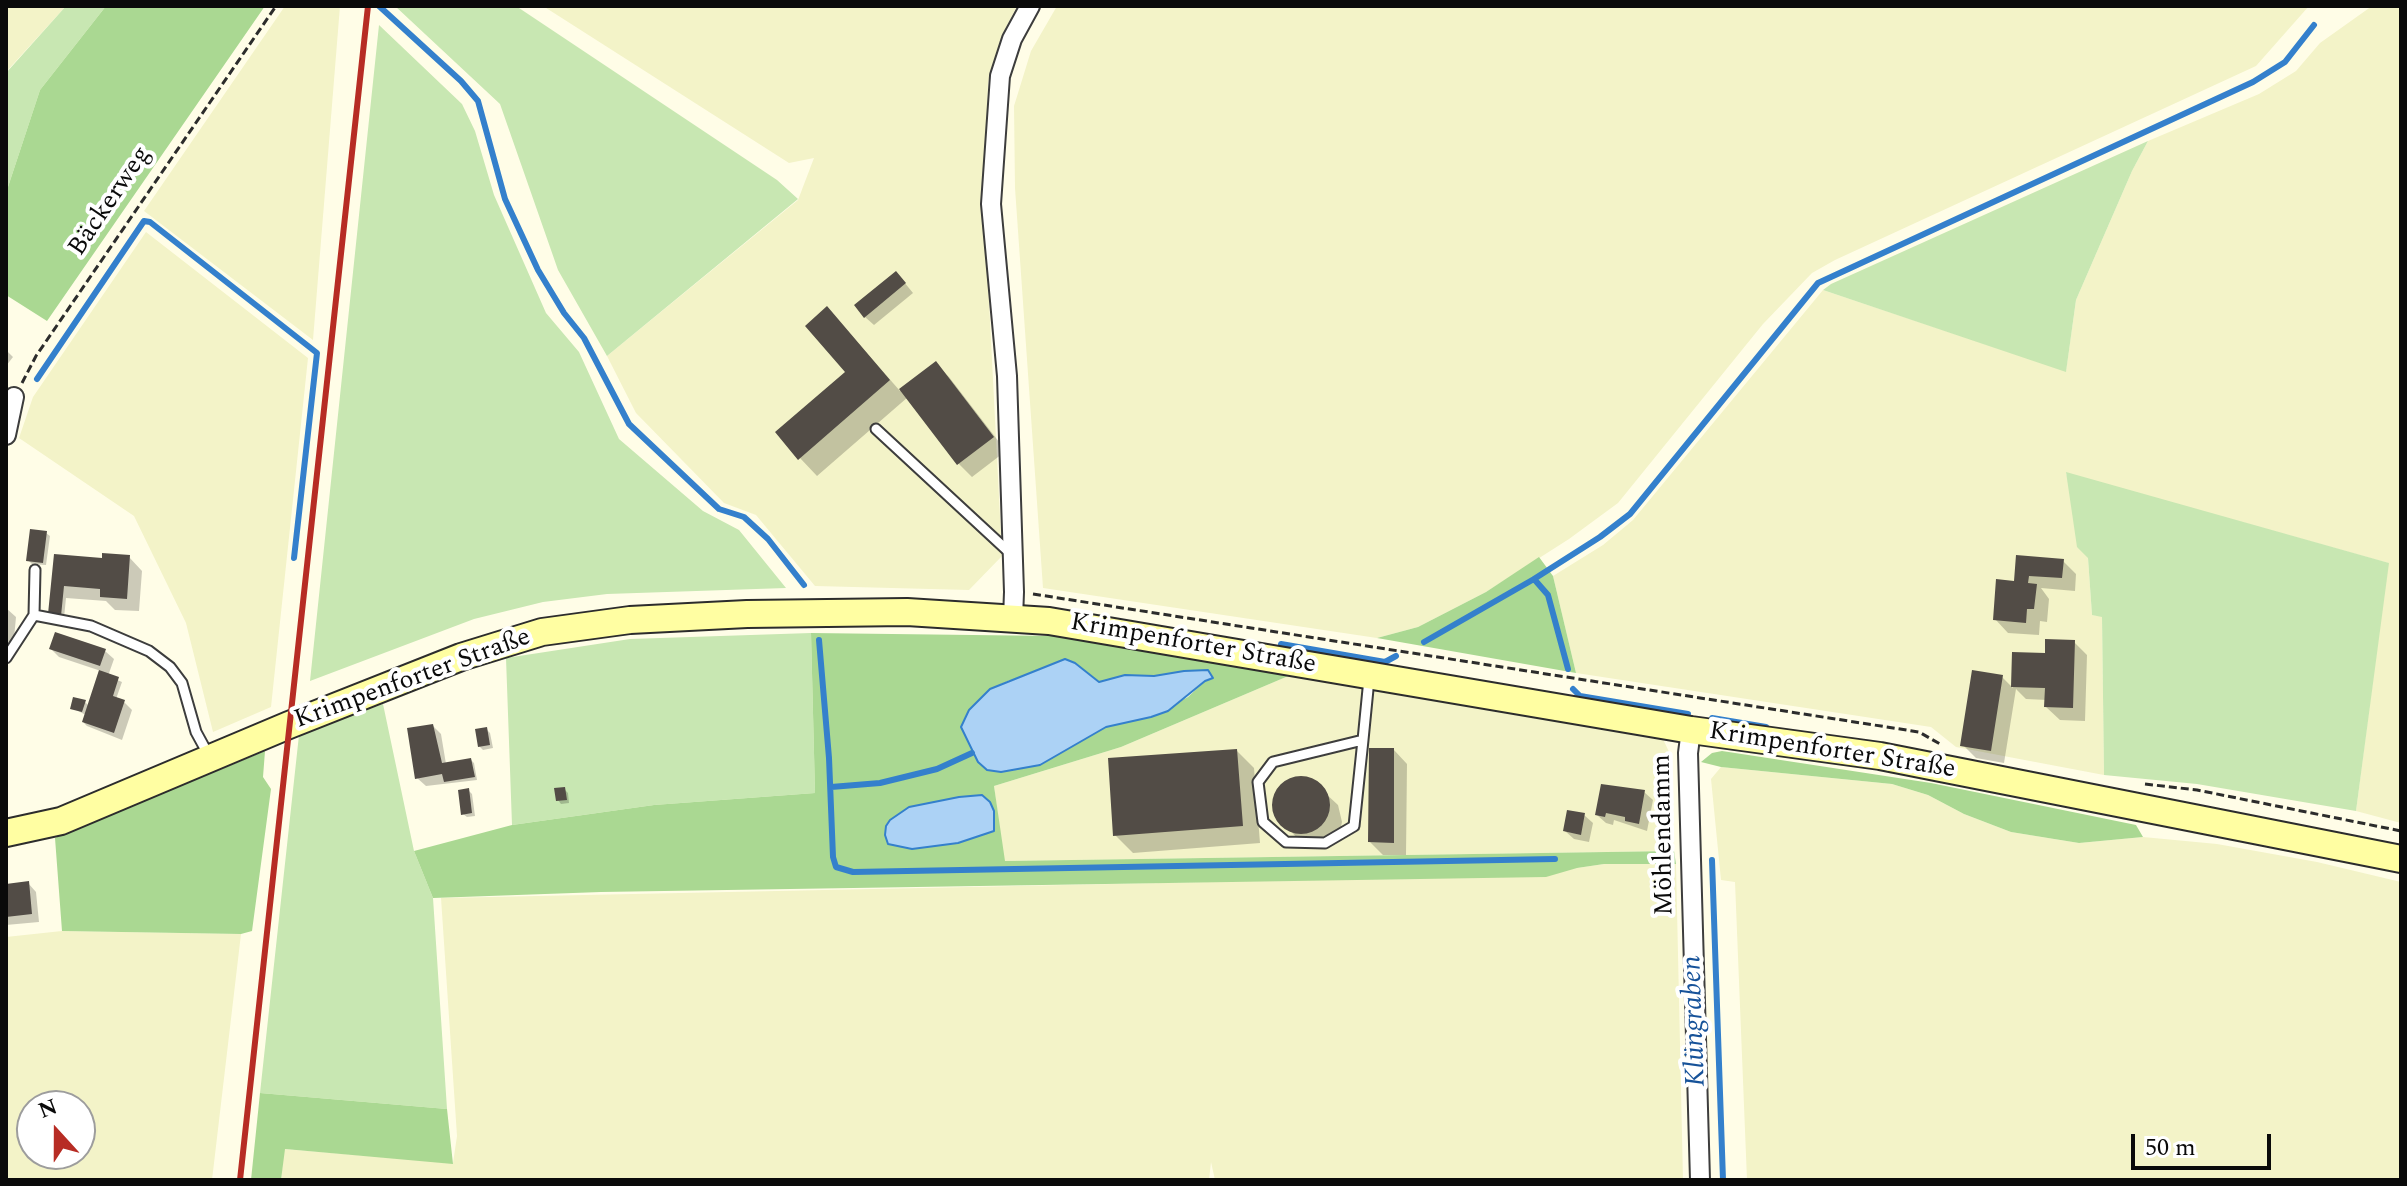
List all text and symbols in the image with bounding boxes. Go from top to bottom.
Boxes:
street label: Bäckerweg [63,141,159,263]
street label: Krimpenforter Straße [1068,608,1318,682]
street label: Krimpenforter Straße [291,623,535,737]
street label: Krimpenforter Straße [1707,717,1957,787]
street label: Möhlendamm [1648,754,1682,916]
water label: Klüngraben [1677,955,1715,1087]
north arrow [16,1090,96,1170]
text: N [34,1090,62,1128]
scale bar [2135,1118,2275,1168]
text: 50 m [2145,1130,2196,1166]

